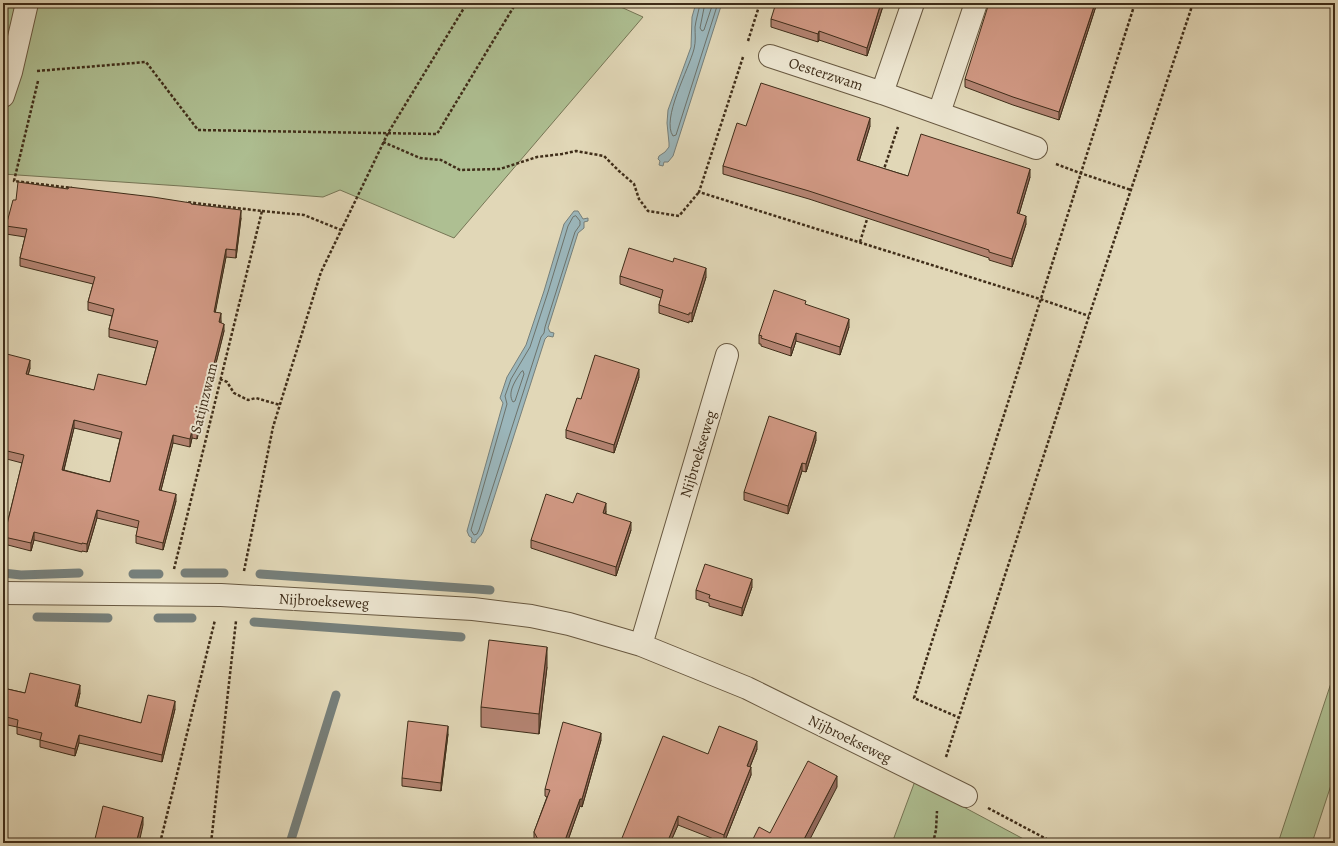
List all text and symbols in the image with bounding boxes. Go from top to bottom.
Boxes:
street label: Oesterzwam [786,53,866,96]
street label: Satijnzwam [186,360,223,436]
street label: Nijbroekseweg [675,407,721,500]
street label: Nijbroekseweg [278,589,370,613]
street label: Nijbroekseweg [805,710,896,768]

